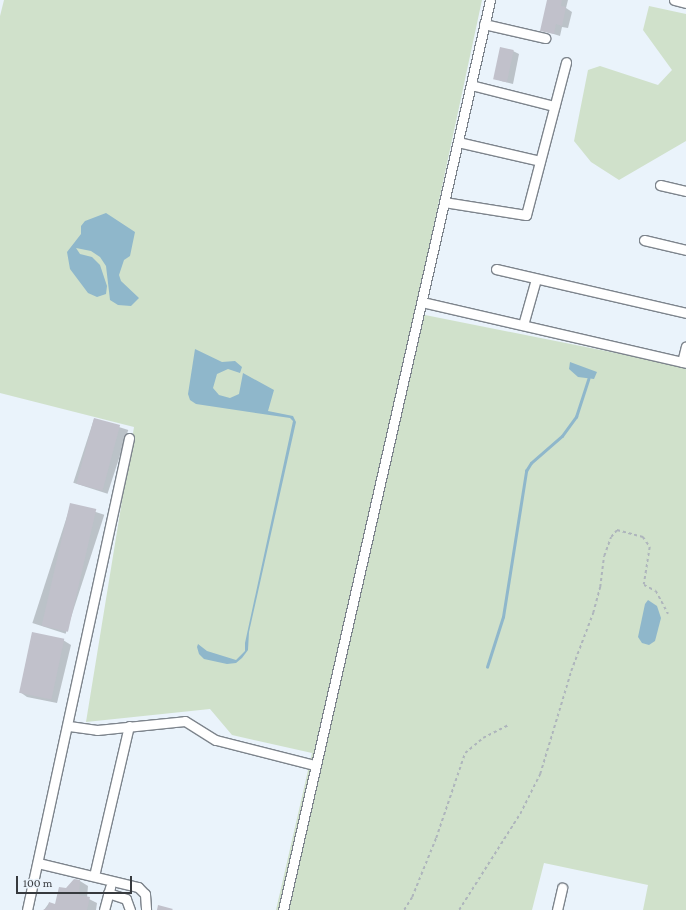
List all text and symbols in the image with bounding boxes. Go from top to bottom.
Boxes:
scale bar [18,868,134,894]
text: 100 m [23,876,52,890]

